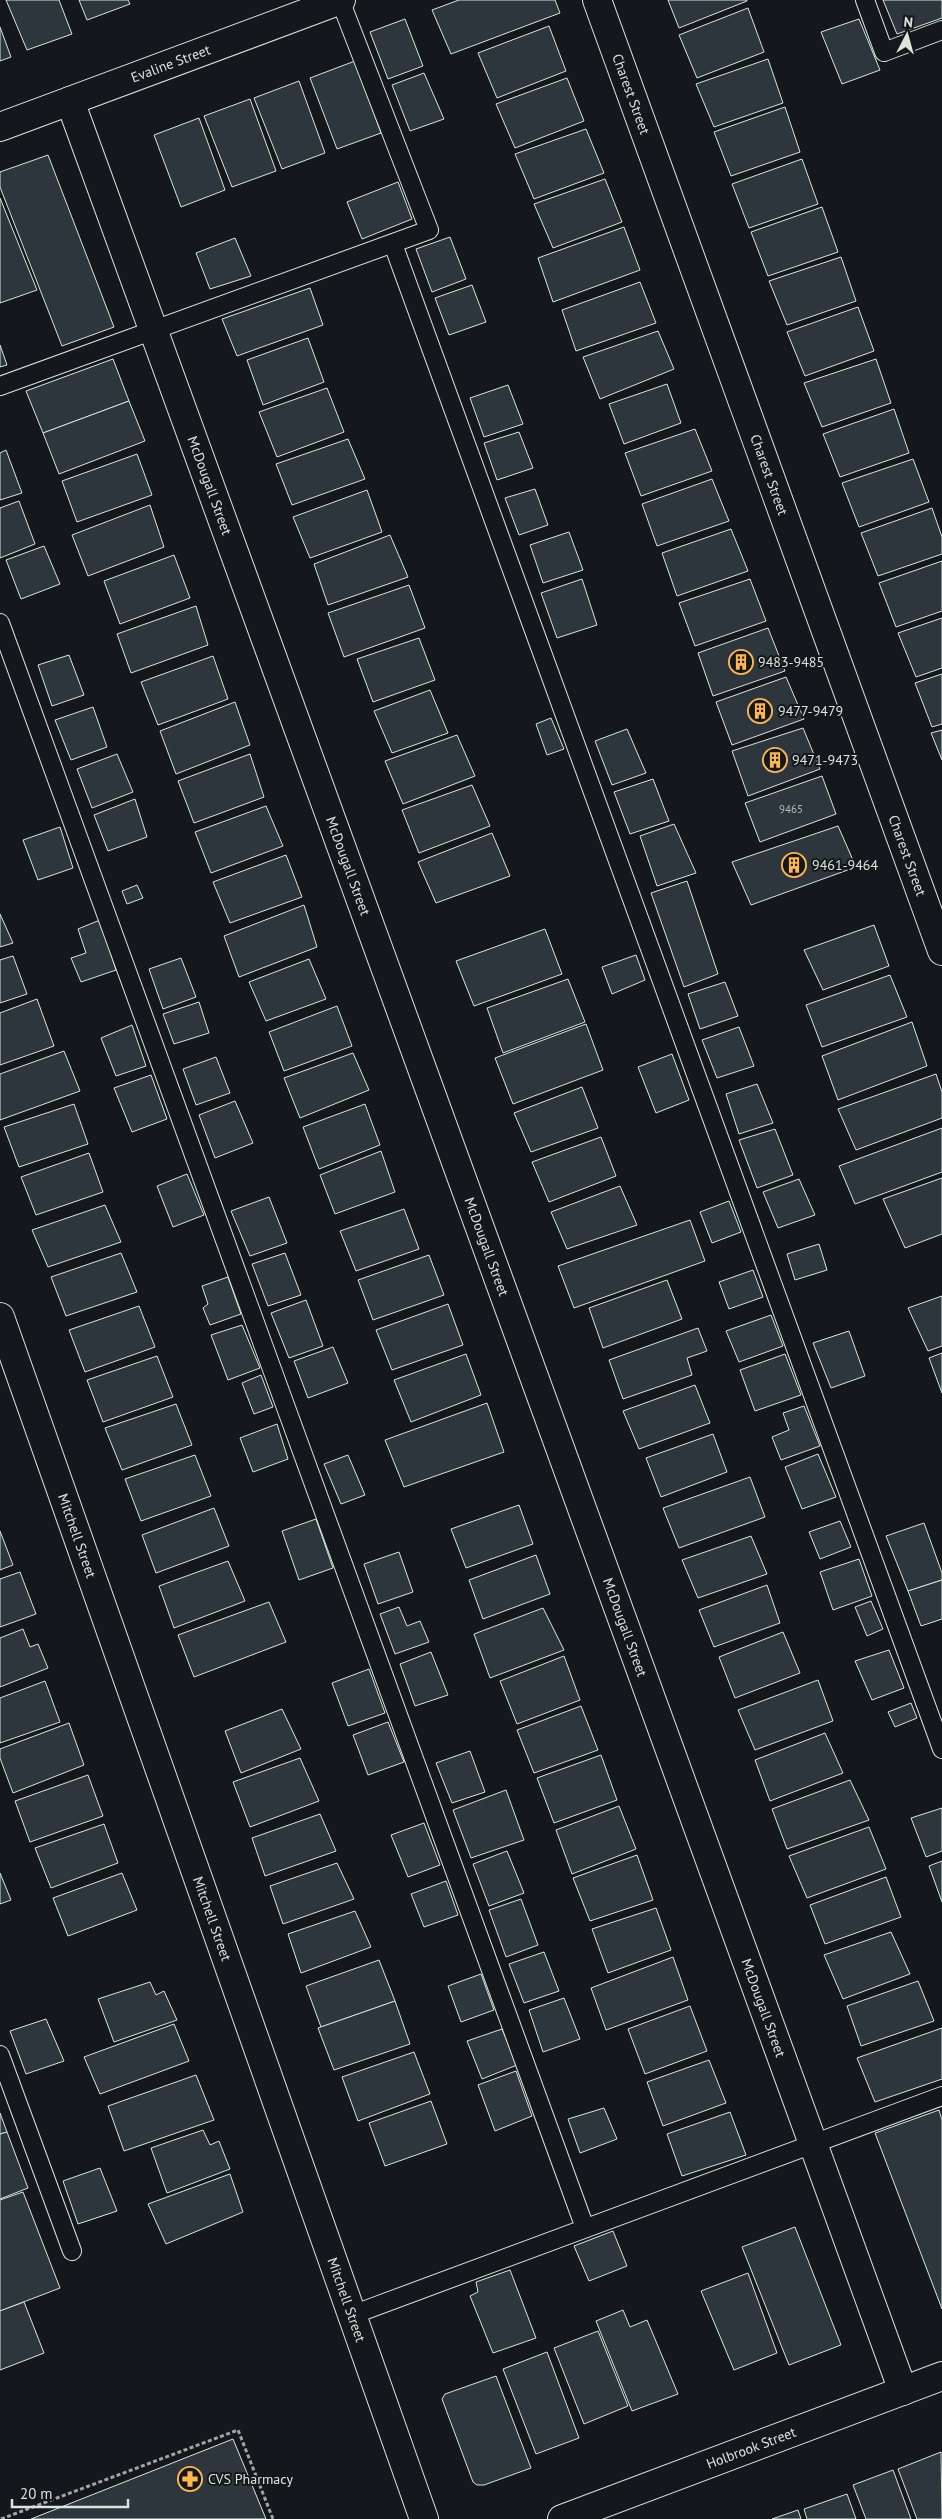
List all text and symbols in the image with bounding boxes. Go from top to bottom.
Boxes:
north arrow [882,10,932,60]
text: N [903,13,914,32]
street label: Evaline Street [128,40,213,86]
street label: Charest Street [608,51,654,137]
street label: Charest Street [746,432,792,518]
street label: McDougall Street [184,433,236,537]
building icon: 9483-9485 [728,649,754,675]
place label: 9483-9485 [758,653,824,671]
building icon: 9477-9479 [747,698,773,724]
place label: 9477-9479 [778,702,843,720]
building icon: 9471-9473 [762,747,788,773]
place label: 9471-9473 [792,751,858,769]
house number: 9465 [779,802,803,816]
street label: Charest Street [884,813,930,899]
street label: McDougall Street [322,814,375,918]
building icon: 9461-9464 [781,852,807,878]
place label: 9461-9464 [812,856,878,874]
street label: McDougall Street [460,1195,513,1299]
street label: Mitchell Street [54,1491,100,1581]
street label: McDougall Street [599,1575,651,1679]
street label: Mitchell Street [189,1874,235,1964]
street label: McDougall Street [737,1956,790,2060]
street label: Mitchell Street [323,2255,370,2345]
street label: Holbrook Street [704,2423,799,2473]
pharmacy icon: CVS Pharmacy [177,2466,203,2492]
place label: CVS Pharmacy [208,2470,293,2488]
scale bar [12,2476,129,2508]
text: 20 m [20,2484,53,2503]

